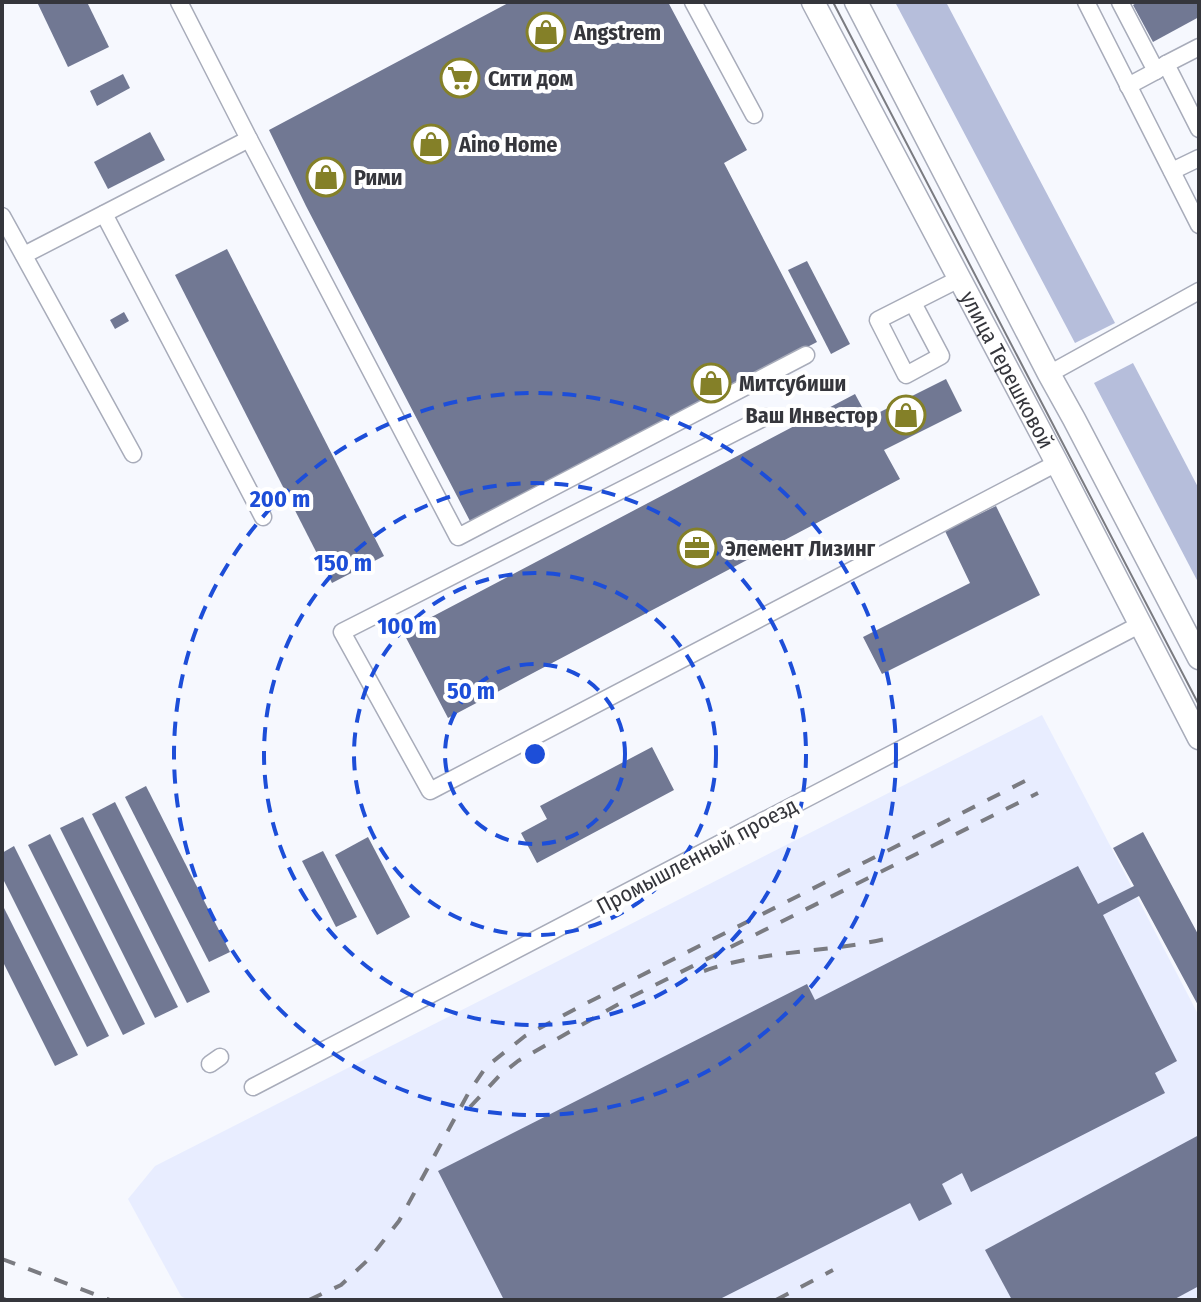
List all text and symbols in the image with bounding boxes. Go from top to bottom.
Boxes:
shop icon: Angstrem [525,11,567,53]
place label: Angstrem [573,19,661,46]
supermarket icon: Сити дом [439,57,481,99]
place label: Сити дом [488,65,573,92]
shop icon: Aino Home [410,123,452,165]
place label: Aino Home [458,131,557,158]
shop icon: Рими [305,156,347,198]
place label: Рими [354,164,403,191]
street label: улица Терешковой [955,286,1060,453]
shop icon: Митсубиши [690,362,732,404]
place label: Митсубиши [739,370,846,397]
shop icon: Ваш Инвестор [885,394,927,436]
place label: Ваш Инвестор [745,402,878,429]
text: 200 m [249,485,310,513]
office icon: Элемент Лизинг [676,527,718,569]
place label: Элемент Лизинг [725,535,876,562]
text: 150 m [314,549,372,577]
text: 100 m [377,612,437,640]
text: 50 m [447,677,495,705]
centre of rings [521,740,549,768]
street label: Промышленный проезд [592,792,802,920]

